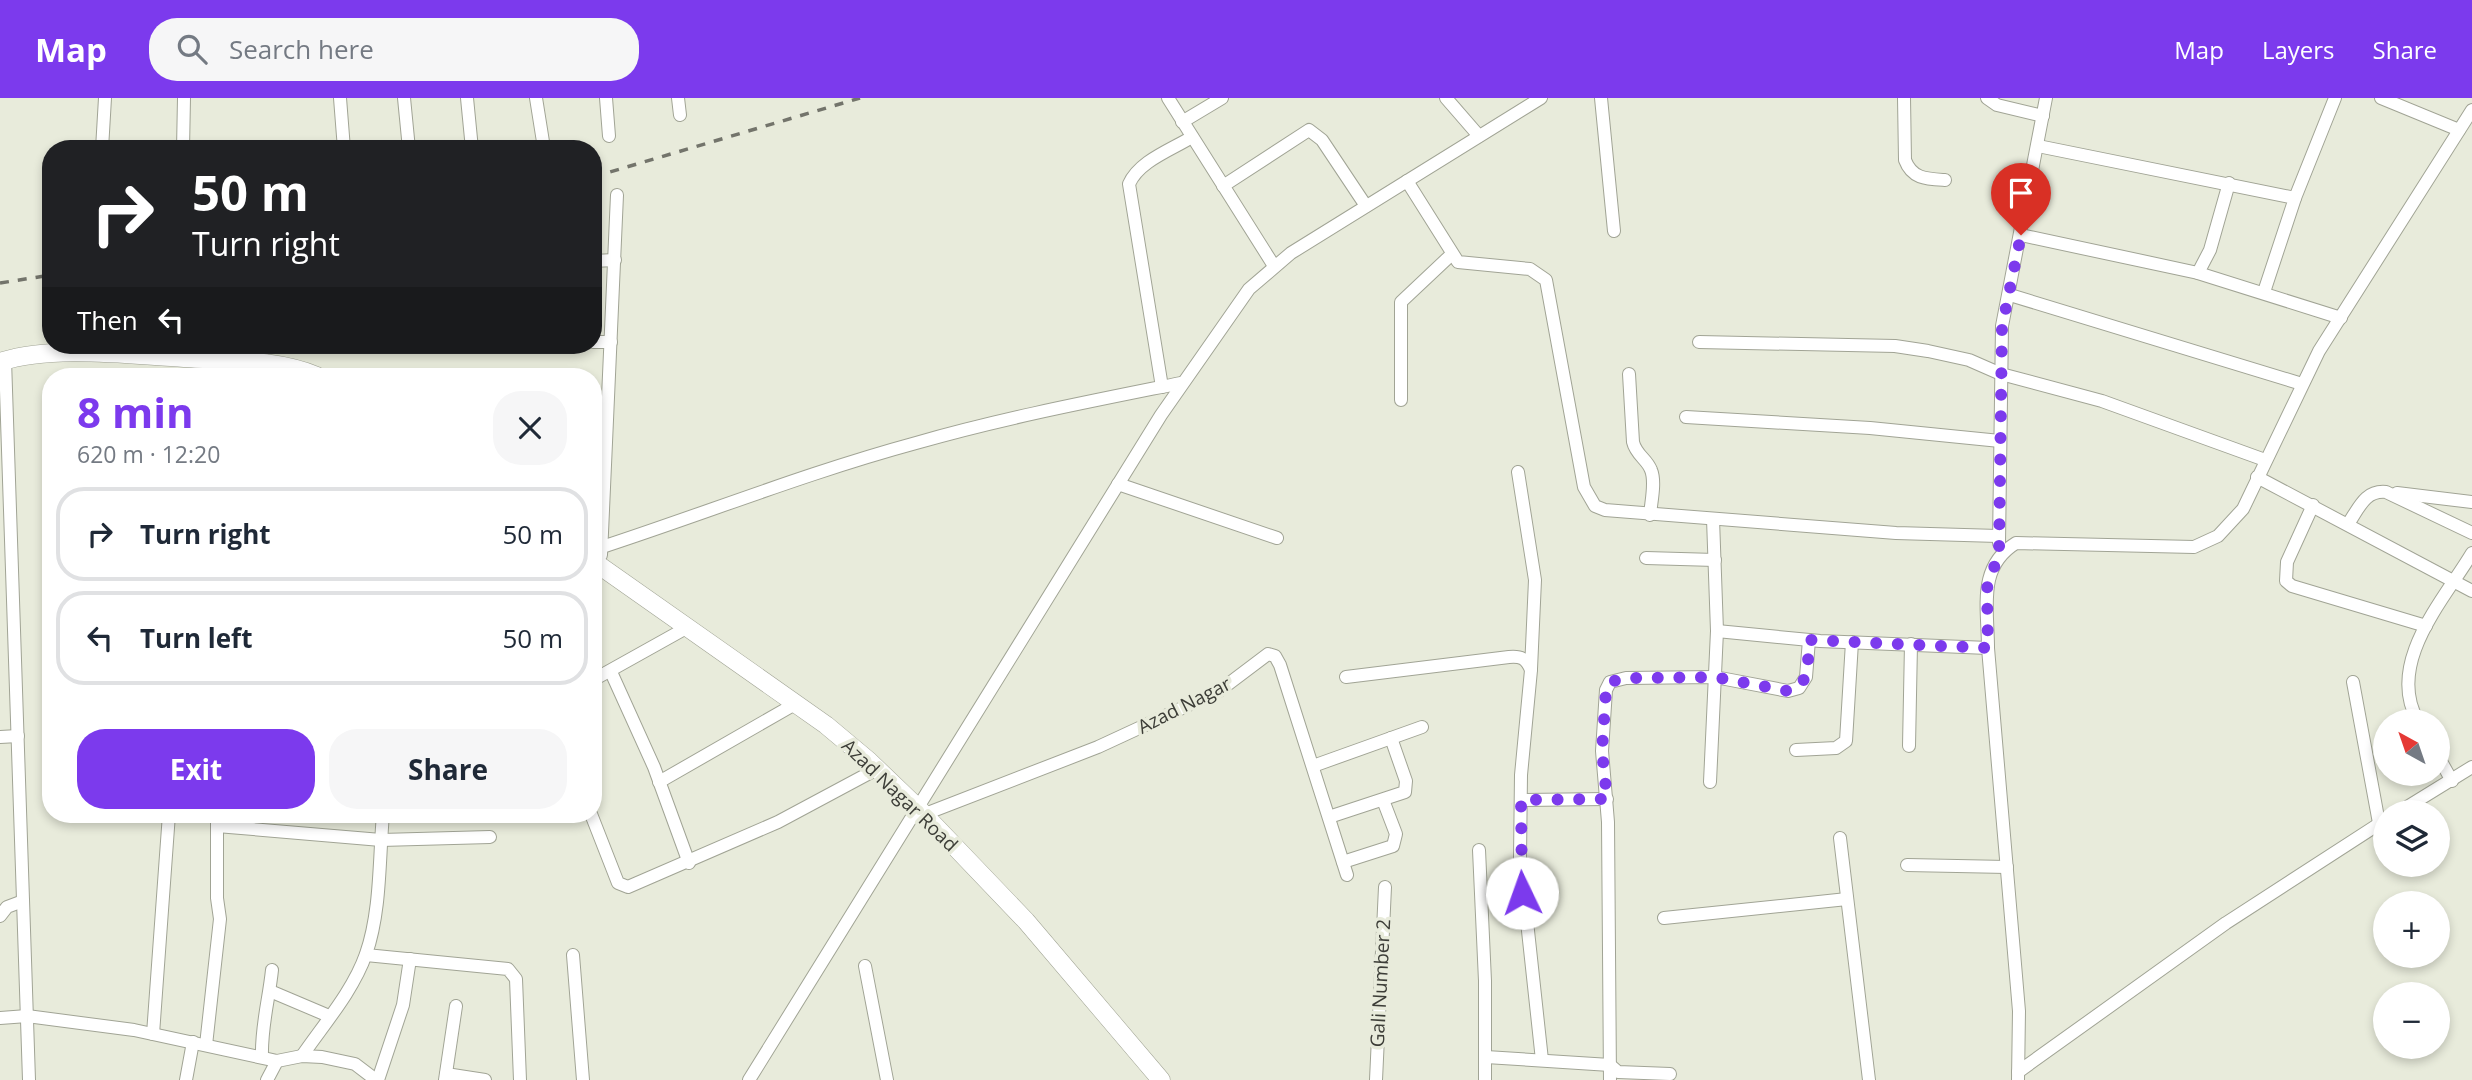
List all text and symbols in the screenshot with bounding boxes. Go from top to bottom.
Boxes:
search box [149,18,639,81]
text: Map [35,27,107,72]
icon: search [173,30,211,68]
text: Search here [229,31,374,67]
text: Map [2174,33,2224,66]
text: Layers [2262,33,2335,66]
text: Share [2373,33,2437,66]
text: 50 m [192,159,309,225]
pin [1991,163,2051,235]
icon: right [77,168,168,259]
icon: arrive [2002,174,2040,212]
text: Turn right [192,222,340,265]
icon: left [152,301,190,339]
text: Then [77,302,138,338]
text: 8 min [77,383,194,440]
button: close [493,391,567,465]
text: 620 m · 12:20 [77,438,220,470]
icon: right [81,515,119,553]
text: Turn right [140,516,271,552]
text: 50 m [502,516,563,552]
icon: left [81,619,119,657]
text: Turn left [140,620,252,656]
text: 50 m [502,620,563,656]
street label: Azad Nagar [1133,670,1235,740]
north arrow [2373,709,2450,786]
map controls [2373,709,2450,1059]
button: Exit [77,729,315,809]
button: Share [329,729,567,809]
street label: Azad Nagar Road [836,733,964,857]
button: layers [2373,800,2450,877]
position arrow [1485,856,1559,930]
button: + [2373,891,2450,968]
street label: Gali Number 2 [1364,918,1396,1048]
button: − [2373,982,2450,1059]

